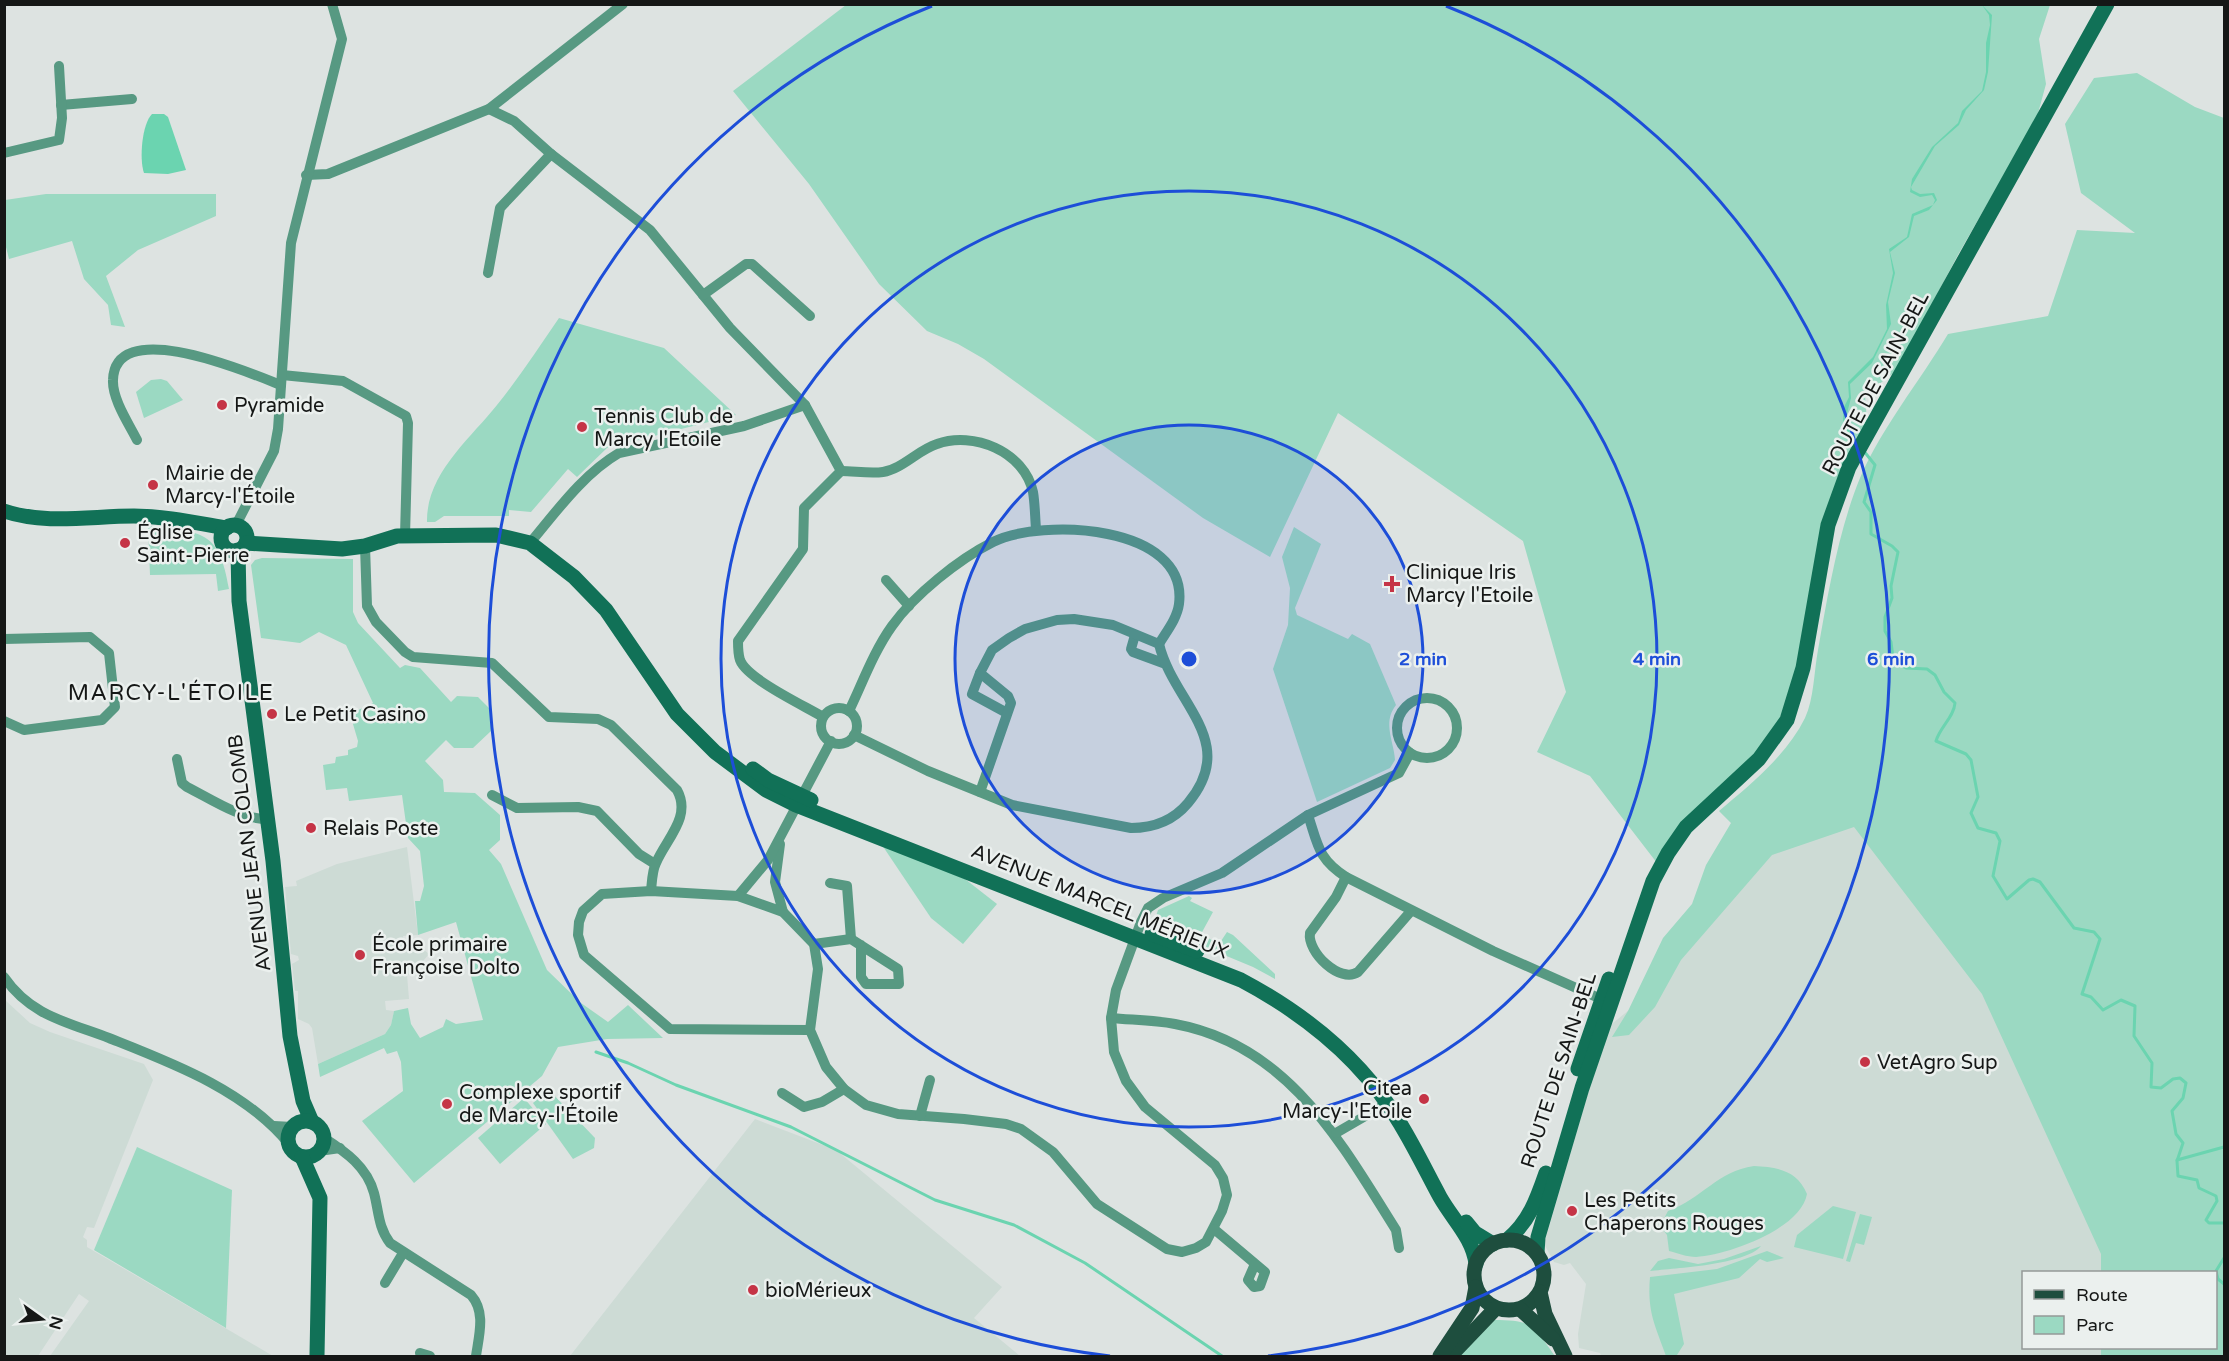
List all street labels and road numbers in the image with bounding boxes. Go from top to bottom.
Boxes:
street label: ROUTE DE SAIN-BEL [1817,287,1935,479]
street label: AVENUE JEAN COLOMB [224,733,276,973]
street label: AVENUE MARCEL MÉRIEUX [968,838,1232,965]
street label: ROUTE DE SAIN-BEL [1516,969,1602,1171]

